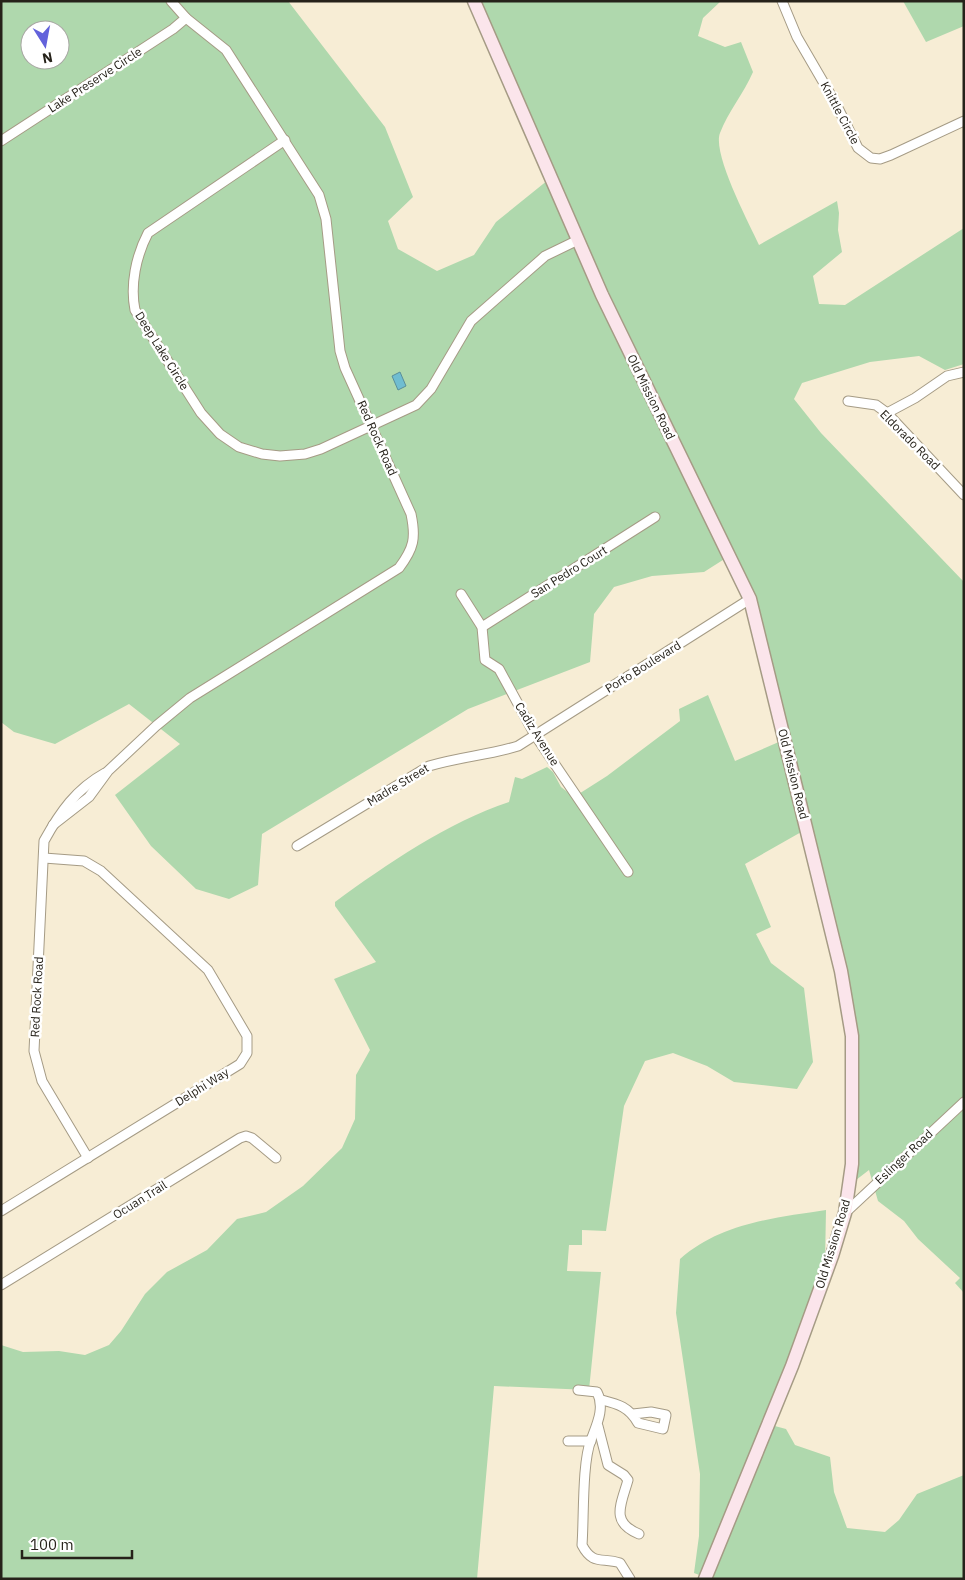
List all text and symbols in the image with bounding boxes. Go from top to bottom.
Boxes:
north arrow [20,20,70,70]
street label: Lake Preserve Circle [45,43,145,116]
text: N [41,48,54,68]
street label: Knittle Circle [818,79,863,147]
street label: Deep Lake Circle [132,309,193,393]
street label: Old Mission Road [624,352,679,442]
street label: Red Rock Road [354,398,401,478]
street label: Eldorado Road [877,406,944,473]
street label: San Pedro Court [528,542,610,601]
street label: Porto Boulevard [602,637,683,696]
street label: Cadiz Avenue [512,699,563,769]
street label: Old Mission Road [775,727,812,821]
street label: Madre Street [364,760,432,809]
street label: Red Rock Road [27,956,46,1038]
street label: Delphi Way [172,1064,231,1109]
street label: Eslinger Road [872,1126,936,1187]
street label: Ocuan Trail [110,1177,169,1222]
street label: Old Mission Road [812,1197,853,1290]
scale bar [22,1528,132,1560]
text: 100 m [30,1535,74,1554]

